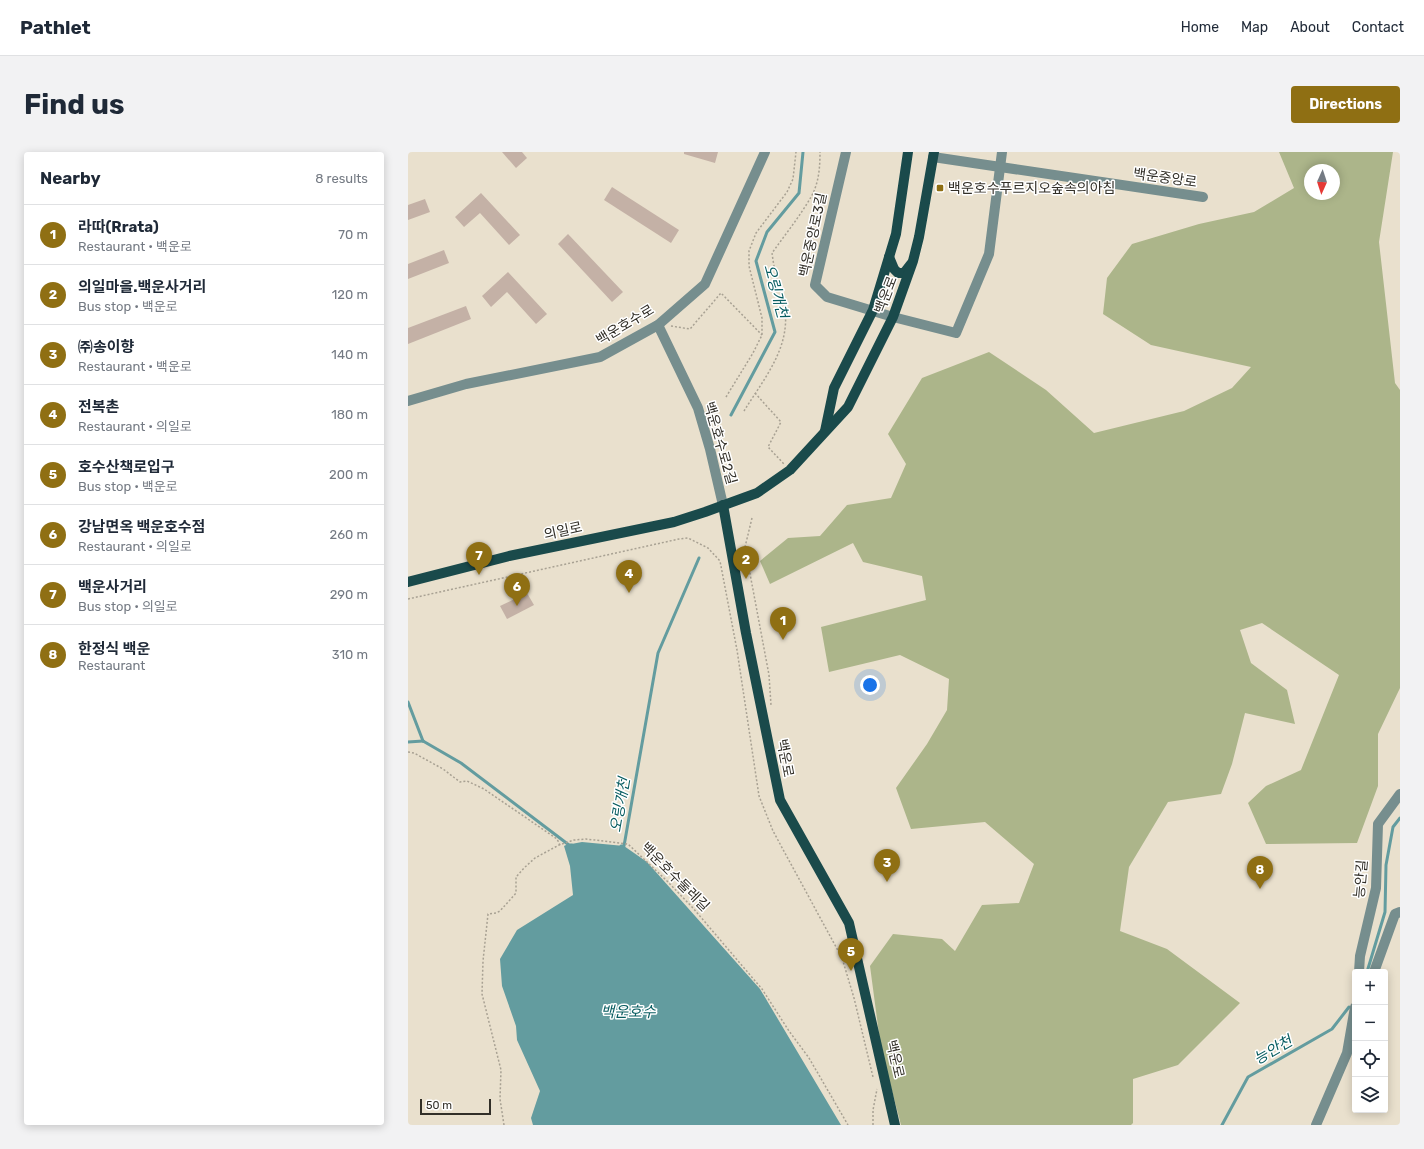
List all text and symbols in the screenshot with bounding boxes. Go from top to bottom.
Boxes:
text: Pathlet [20,16,91,39]
text: Home [1181,19,1219,36]
text: Map [1241,19,1268,36]
text: About [1290,19,1330,36]
text: Contact [1352,19,1404,36]
button: Directions [1291,86,1400,123]
text: Find us [24,88,124,121]
north arrow [1304,164,1340,200]
street label: 백운중앙로 [1132,165,1198,191]
text: Nearby [40,168,101,188]
text: 8 results [315,171,368,186]
place label: 백운호수푸르지오숲속의아침 [948,180,1115,197]
marker: 백운호수푸르지오숲속의아침 [935,183,945,193]
street label: 백운중앙로3길 [796,191,830,279]
text: 라따(Rrata) [78,218,159,236]
text: 1 [50,227,56,242]
text: 70 m [338,227,368,242]
text: Restaurant · 백운로 [78,239,192,254]
water label: 오링개천 [760,262,792,322]
street label: 백운로 [871,274,901,316]
text: 의일마을.백운사거리 [78,278,206,296]
text: 2 [49,287,57,302]
text: 120 m [332,287,368,302]
text: Bus stop · 백운로 [78,299,178,314]
street label: 백운호수로 [593,301,657,349]
text: ㈜송이향 [78,338,134,356]
text: 3 [49,347,57,362]
text: 140 m [331,347,368,362]
text: Restaurant · 백운로 [78,359,192,374]
text: 전복촌 [78,398,119,416]
street label: 백운호수로2길 [700,400,740,486]
text: 4 [49,407,57,422]
text: 180 m [331,407,368,422]
text: Restaurant · 의일로 [78,419,192,434]
text: 호수산책로입구 [78,458,175,476]
text: 5 [49,467,57,482]
text: 200 m [329,467,368,482]
text: Bus stop · 백운로 [78,479,178,494]
text: 강남면옥 백운호수점 [78,518,205,536]
street label: 의일로 [542,519,584,543]
text: 6 [49,527,57,542]
text: 260 m [330,527,368,542]
text: Restaurant · 의일로 [78,539,192,554]
pin: 7 [466,542,492,575]
pin: 2 [733,546,759,579]
pin: 4 [616,560,642,593]
pin: 6 [504,573,530,606]
text: 백운사거리 [78,578,147,596]
text: 7 [49,587,57,602]
text: 290 m [330,587,368,602]
text: Bus stop · 의일로 [78,599,178,614]
pin: 1 [770,607,796,640]
text: 한정식 백운 [78,640,150,658]
text: 8 [49,647,57,662]
text: 310 m [332,647,368,662]
text: Restaurant [78,658,145,673]
your location [860,675,880,695]
street label: 백운로 [773,737,797,779]
water label: 오링개천 [606,774,634,834]
street label: 백운호수둘레길 [637,839,713,915]
pin: 3 [874,849,900,882]
pin: 8 [1247,856,1273,889]
street label: 능안길 [1351,859,1371,899]
pin: 5 [838,938,864,971]
map controls [1352,969,1388,1113]
button: + [1352,969,1388,1005]
water label: 백운호수 [600,1003,657,1021]
button: − [1352,1005,1388,1041]
water label: 능안천 [1251,1031,1297,1068]
street label: 백운로 [882,1038,908,1080]
button: locate [1352,1041,1388,1077]
button: layers [1352,1077,1388,1113]
scale bar [420,1097,491,1116]
text: 50 m [426,1099,452,1112]

